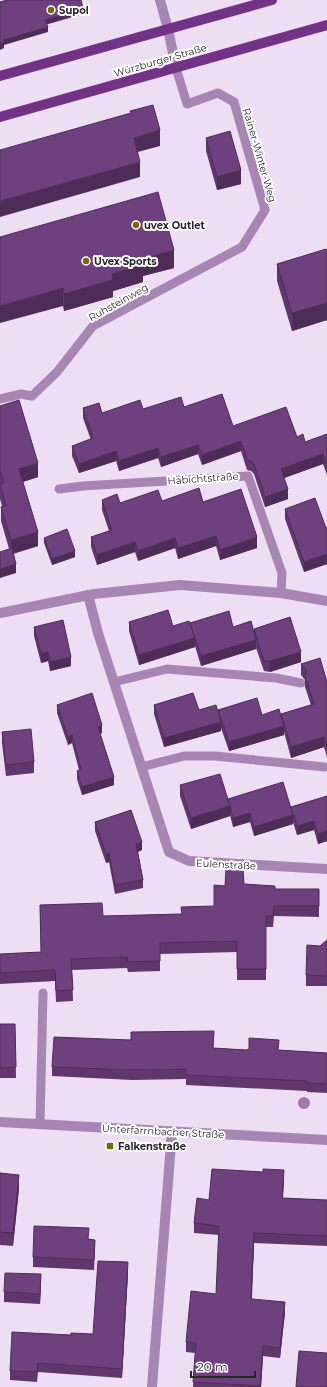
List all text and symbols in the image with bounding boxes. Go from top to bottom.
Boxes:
place label: Supol [59,4,89,17]
marker: Supol [46,5,56,15]
street label: Würzburger Straße [112,41,208,80]
street label: Rainer-Winter-Weg [240,107,279,204]
place label: uvex Outlet [144,219,206,232]
marker: uvex Outlet [131,220,141,230]
place label: Uvex Sports [94,255,157,268]
marker: Uvex Sports [81,256,91,266]
street label: Ruhsteinweg [86,281,150,324]
street label: Habichtstraße [167,470,239,487]
street label: Eulenstraße [196,856,256,873]
street label: Unterfarrnbacher Straße [101,1122,224,1141]
place label: Falkenstraße [118,1140,186,1153]
marker: Falkenstraße [105,1141,115,1151]
scale bar [191,1353,255,1379]
text: 20 m [197,1359,228,1374]

